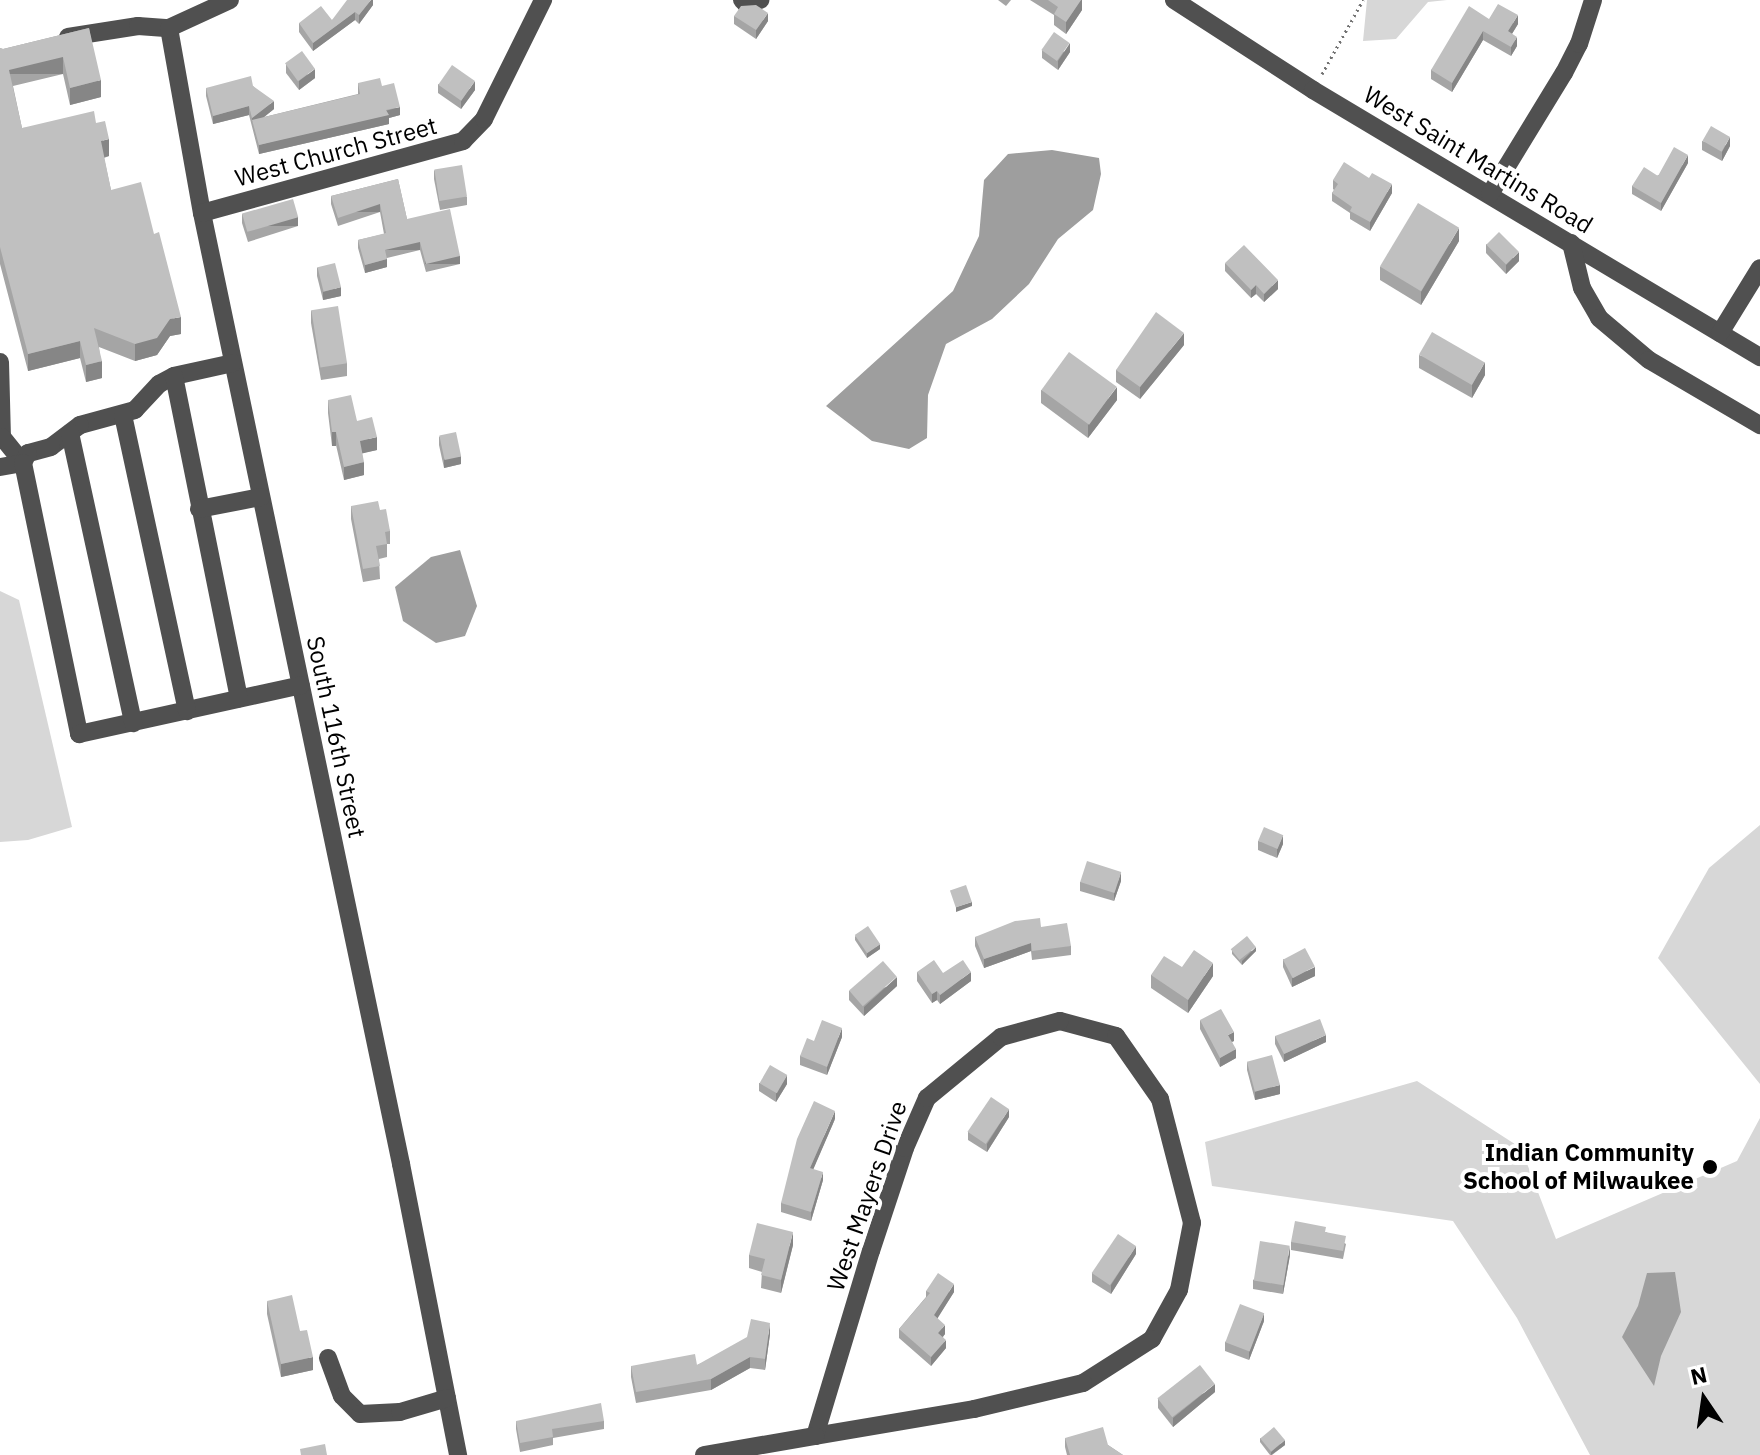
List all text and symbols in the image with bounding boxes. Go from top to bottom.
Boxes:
street label: West Saint Martins Road [1358,80,1598,240]
street label: West Church Street [232,111,440,193]
street label: South 116th Street [301,634,371,840]
street label: West Mayers Drive [821,1097,913,1295]
place label: Indian Community School of Milwaukee [1463,1139,1694,1195]
marker: Indian Community School of Milwaukee [1701,1158,1719,1176]
north arrow [1664,1359,1744,1439]
text: N [1687,1359,1710,1391]

